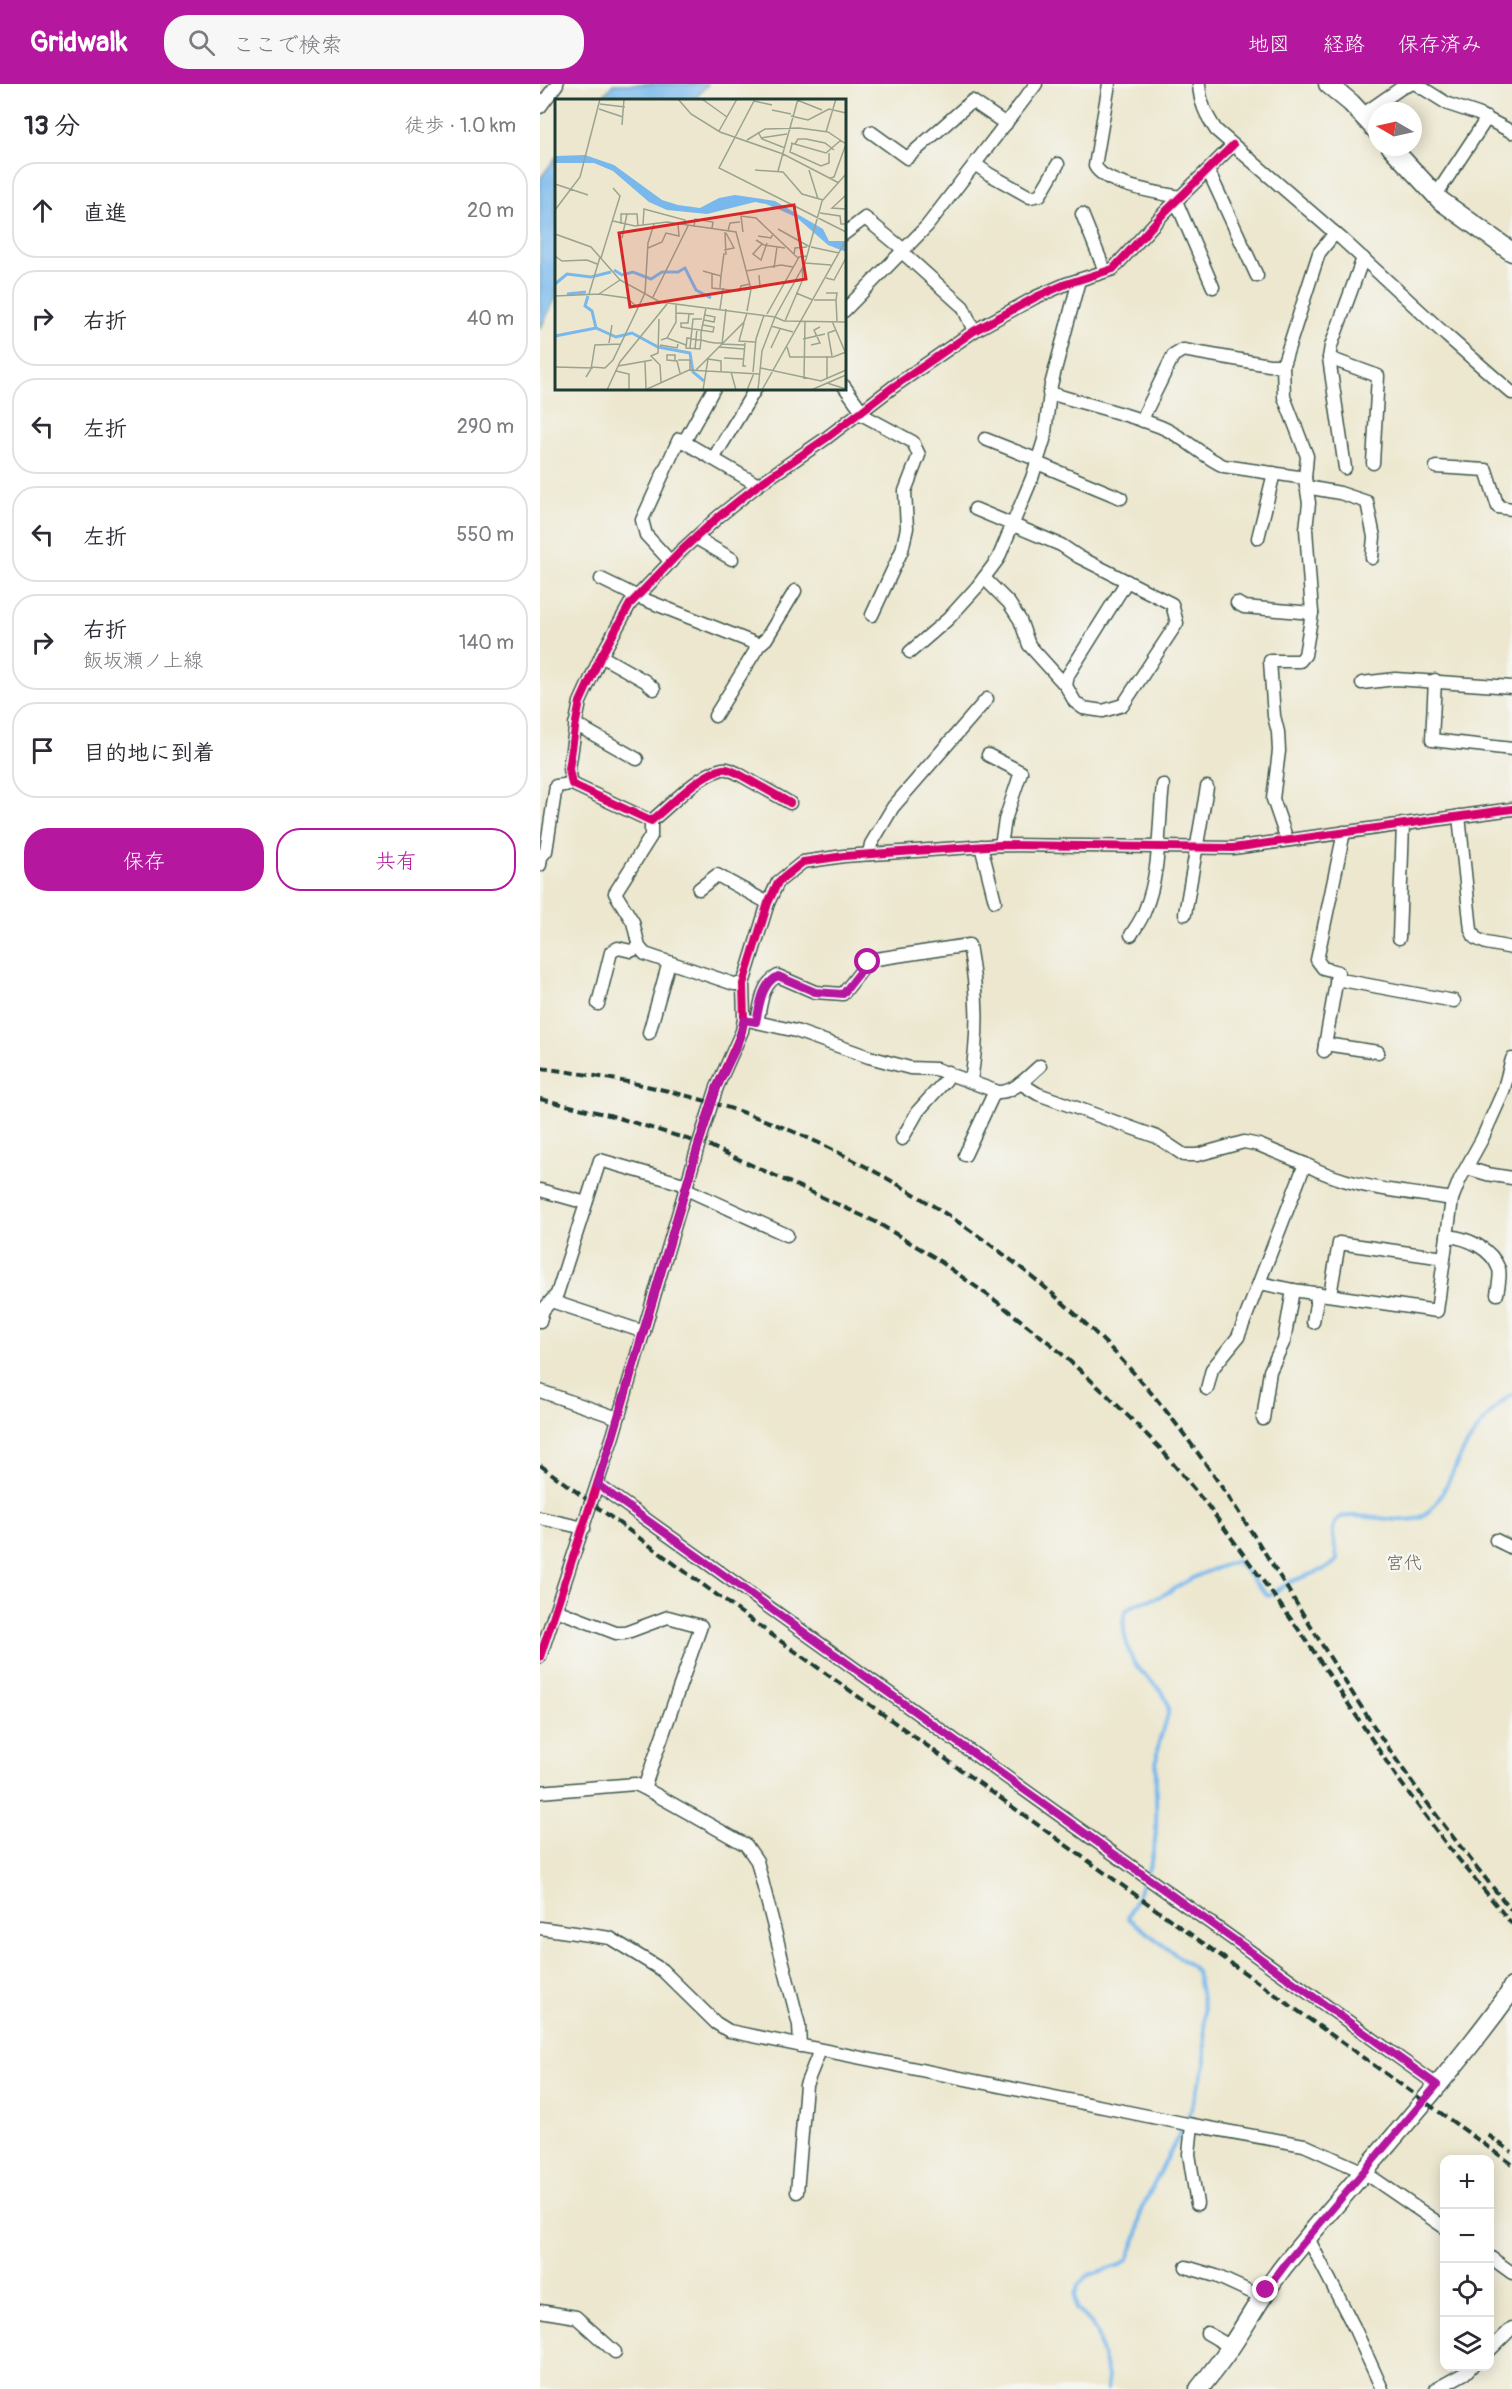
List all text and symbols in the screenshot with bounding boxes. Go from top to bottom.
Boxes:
search box [164,15,584,69]
text: Gridwalk [30,25,128,60]
icon: search [185,26,218,59]
text: ここで検索 [233,31,343,59]
text: 地図 [1248,31,1290,58]
text: 経路 [1323,31,1365,58]
text: 保存済み [1398,31,1482,58]
inset map [555,99,846,390]
north arrow [1368,102,1422,156]
text: 13 分 [24,110,80,142]
text: 徒歩 · 1.0 km [405,113,516,138]
icon: ahead [26,194,59,227]
text: 20 m [467,198,514,223]
text: 直進 [83,199,127,227]
icon: right [26,302,59,335]
text: 40 m [467,306,514,331]
text: 右折 [83,307,127,335]
icon: left [26,410,59,443]
text: 290 m [457,414,514,439]
text: 左折 [83,415,127,443]
icon: left [26,518,59,551]
text: 550 m [457,522,514,547]
text: 左折 [83,523,127,551]
text: 右折 [83,616,127,644]
icon: right [26,626,59,659]
text: 140 m [459,630,514,655]
text: 飯坂瀬ノ上線 [83,648,203,673]
icon: arrive [26,734,59,767]
text: 目的地に到着 [83,739,215,767]
button: 保存 [24,828,264,891]
button: 共有 [276,828,516,891]
route start [854,948,880,974]
district label: 宮代 [1386,1552,1422,1575]
map controls [1440,2155,1494,2371]
button: + [1440,2155,1494,2209]
button: − [1440,2209,1494,2263]
button: locate [1440,2263,1494,2317]
route end [1252,2276,1278,2302]
button: layers [1440,2317,1494,2371]

